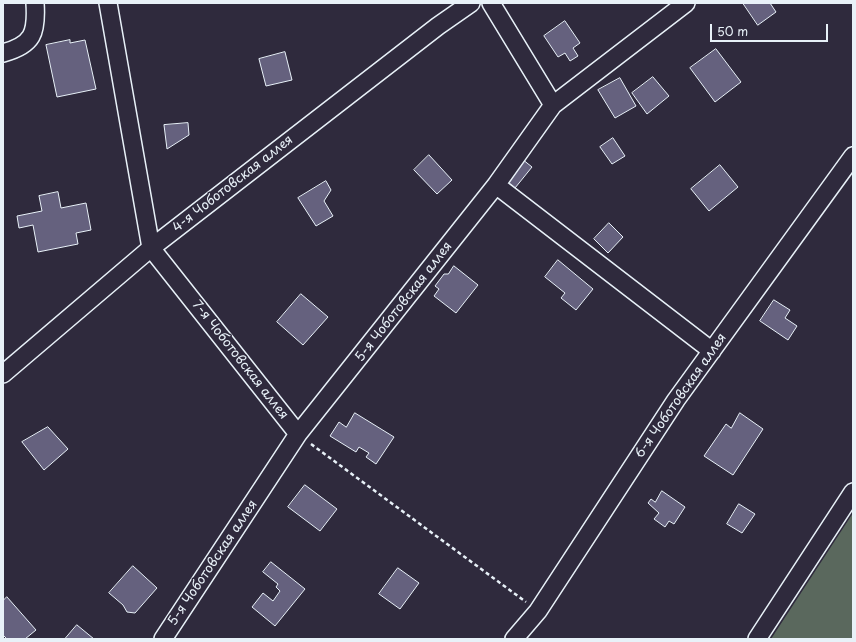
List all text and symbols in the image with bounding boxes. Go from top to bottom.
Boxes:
scale bar [712,16,830,42]
text: 50 m [717,22,748,40]
street label: 4-я Чоботовская аллея [170,132,296,236]
street label: 5-я Чоботовская аллея [352,239,456,365]
street label: 7-я Чоботовская аллея [189,297,291,423]
street label: 6-я Чоботовская аллея [632,331,730,461]
street label: 5-я Чоботовская аллея [165,497,261,629]

